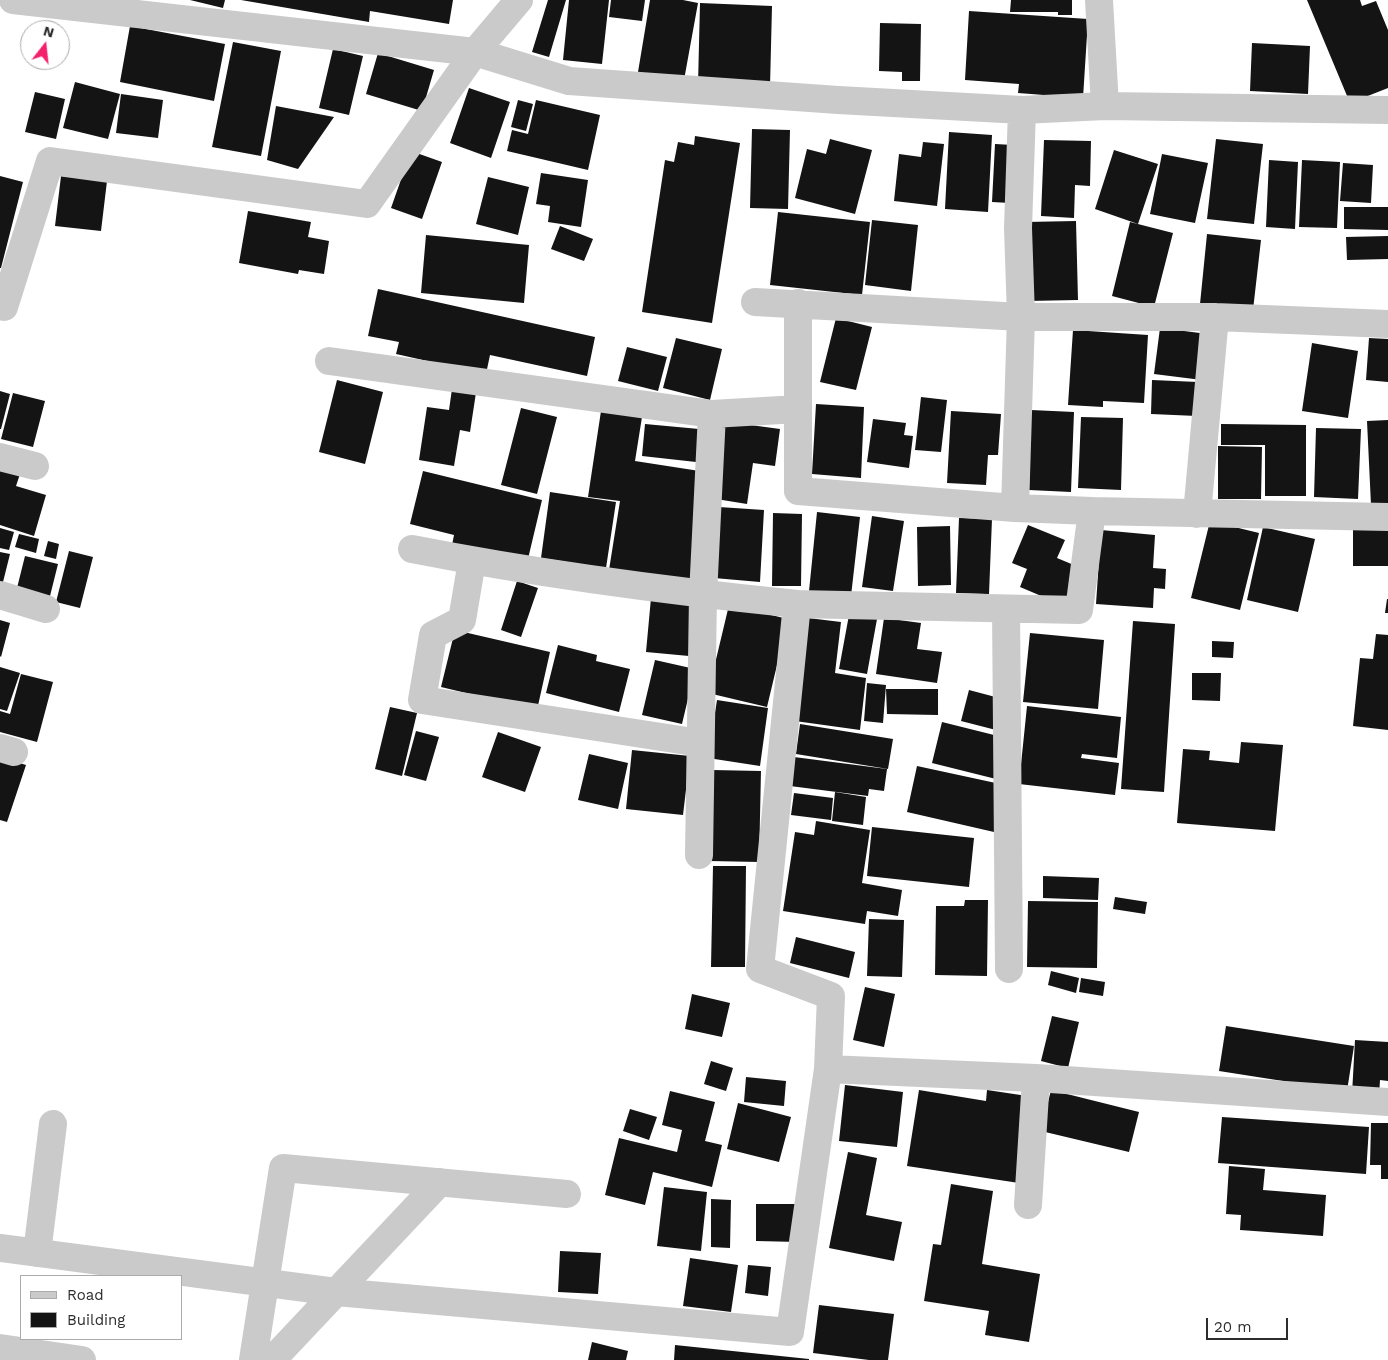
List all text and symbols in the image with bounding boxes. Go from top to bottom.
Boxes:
north arrow [20,20,70,70]
text: N [42,22,56,41]
legend [20,1275,182,1340]
text: Road [67,1286,104,1304]
scale bar [1208,1308,1290,1340]
text: Building [67,1311,125,1329]
text: 20 m [1214,1318,1252,1336]

